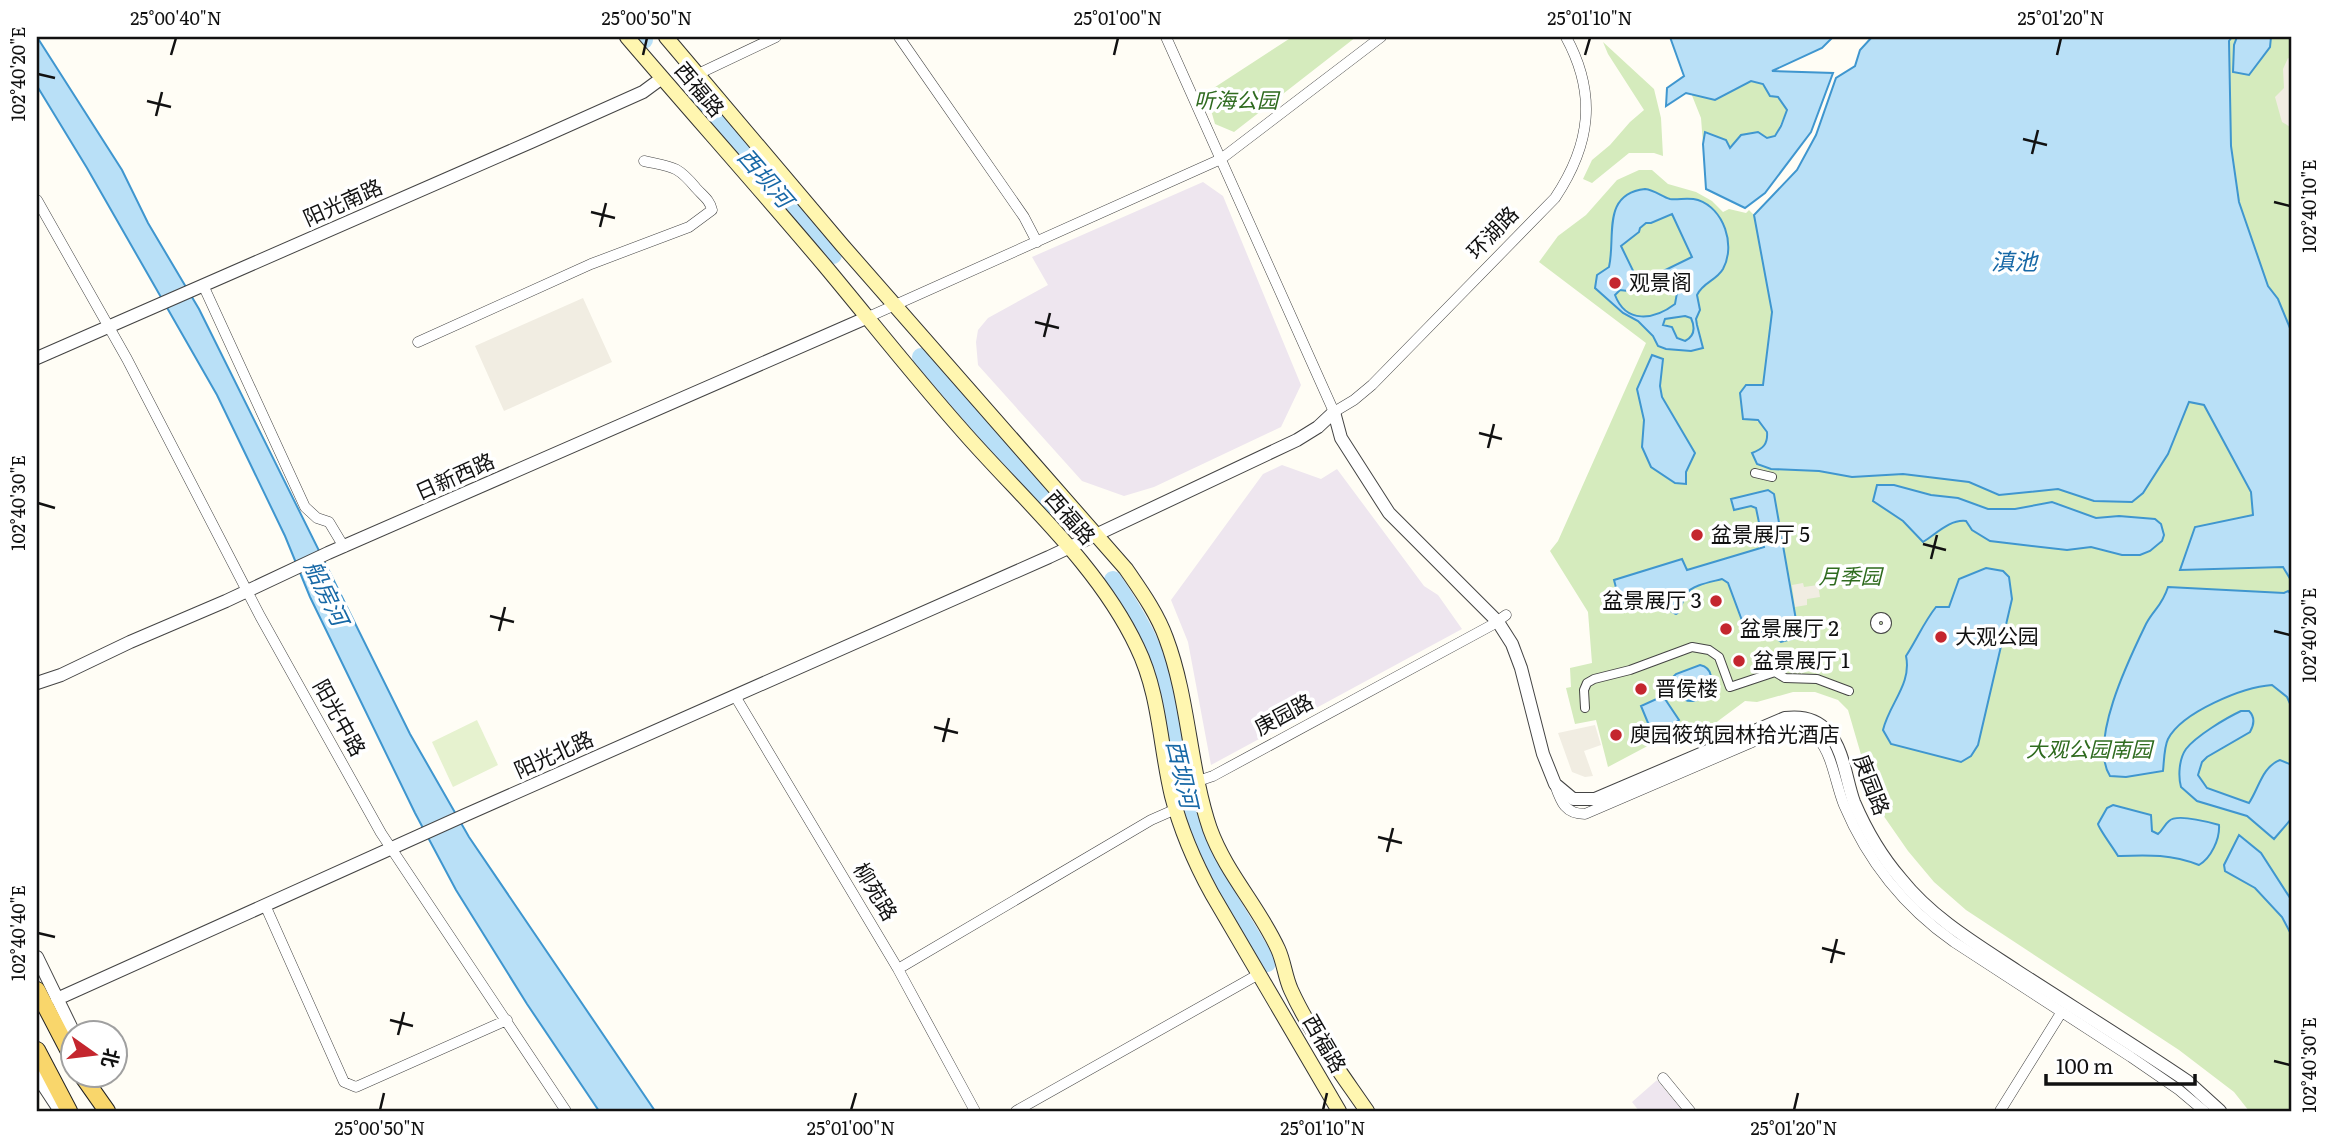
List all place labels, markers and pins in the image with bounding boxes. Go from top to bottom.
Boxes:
place label: 观景阁 [1629,265,1692,296]
marker: 观景阁 [1607,275,1623,291]
place label: 盆景展厅 5 [1711,517,1810,548]
marker: 盆景展厅 5 [1689,527,1705,543]
place label: 盆景展厅 3 [1602,583,1702,614]
marker: 盆景展厅 3 [1708,593,1724,609]
place label: 盆景展厅 2 [1740,611,1839,642]
place label: 大观公园 [1955,619,2039,650]
marker: 盆景展厅 2 [1718,621,1734,637]
marker: 大观公园 [1933,629,1949,645]
place label: 盆景展厅 1 [1753,643,1850,674]
marker: 盆景展厅 1 [1731,653,1747,669]
place label: 晋侯楼 [1655,671,1718,702]
marker: 晋侯楼 [1633,681,1649,697]
place label: 庾园筱筑园林拾光酒店 [1630,717,1840,748]
marker: 庾园筱筑园林拾光酒店 [1608,727,1624,743]

